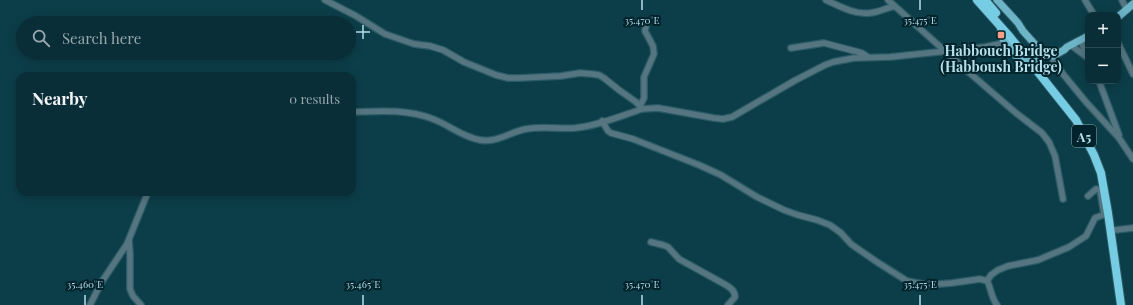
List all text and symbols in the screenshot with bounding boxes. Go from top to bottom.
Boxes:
map controls [1085,12,1121,84]
button: + [1085,12,1121,48]
text: 35.470°E [624,13,660,27]
text: 35.475°E [903,13,937,27]
search box [16,16,356,60]
icon: search [30,27,52,49]
text: Search here [62,28,141,48]
marker: Habbouch Bridge (Habboush Bridge) [996,30,1006,40]
place label: Habbouch Bridge (Habboush Bridge) [940,41,1062,76]
button: − [1085,48,1121,84]
text: Nearby [32,87,87,109]
text: 0 results [289,90,340,107]
road number: A5 [1072,125,1096,147]
text: 35.460°E [67,277,103,291]
text: 35.465°E [346,277,380,291]
text: 35.470°E [624,277,660,291]
text: 35.475°E [903,277,937,291]

